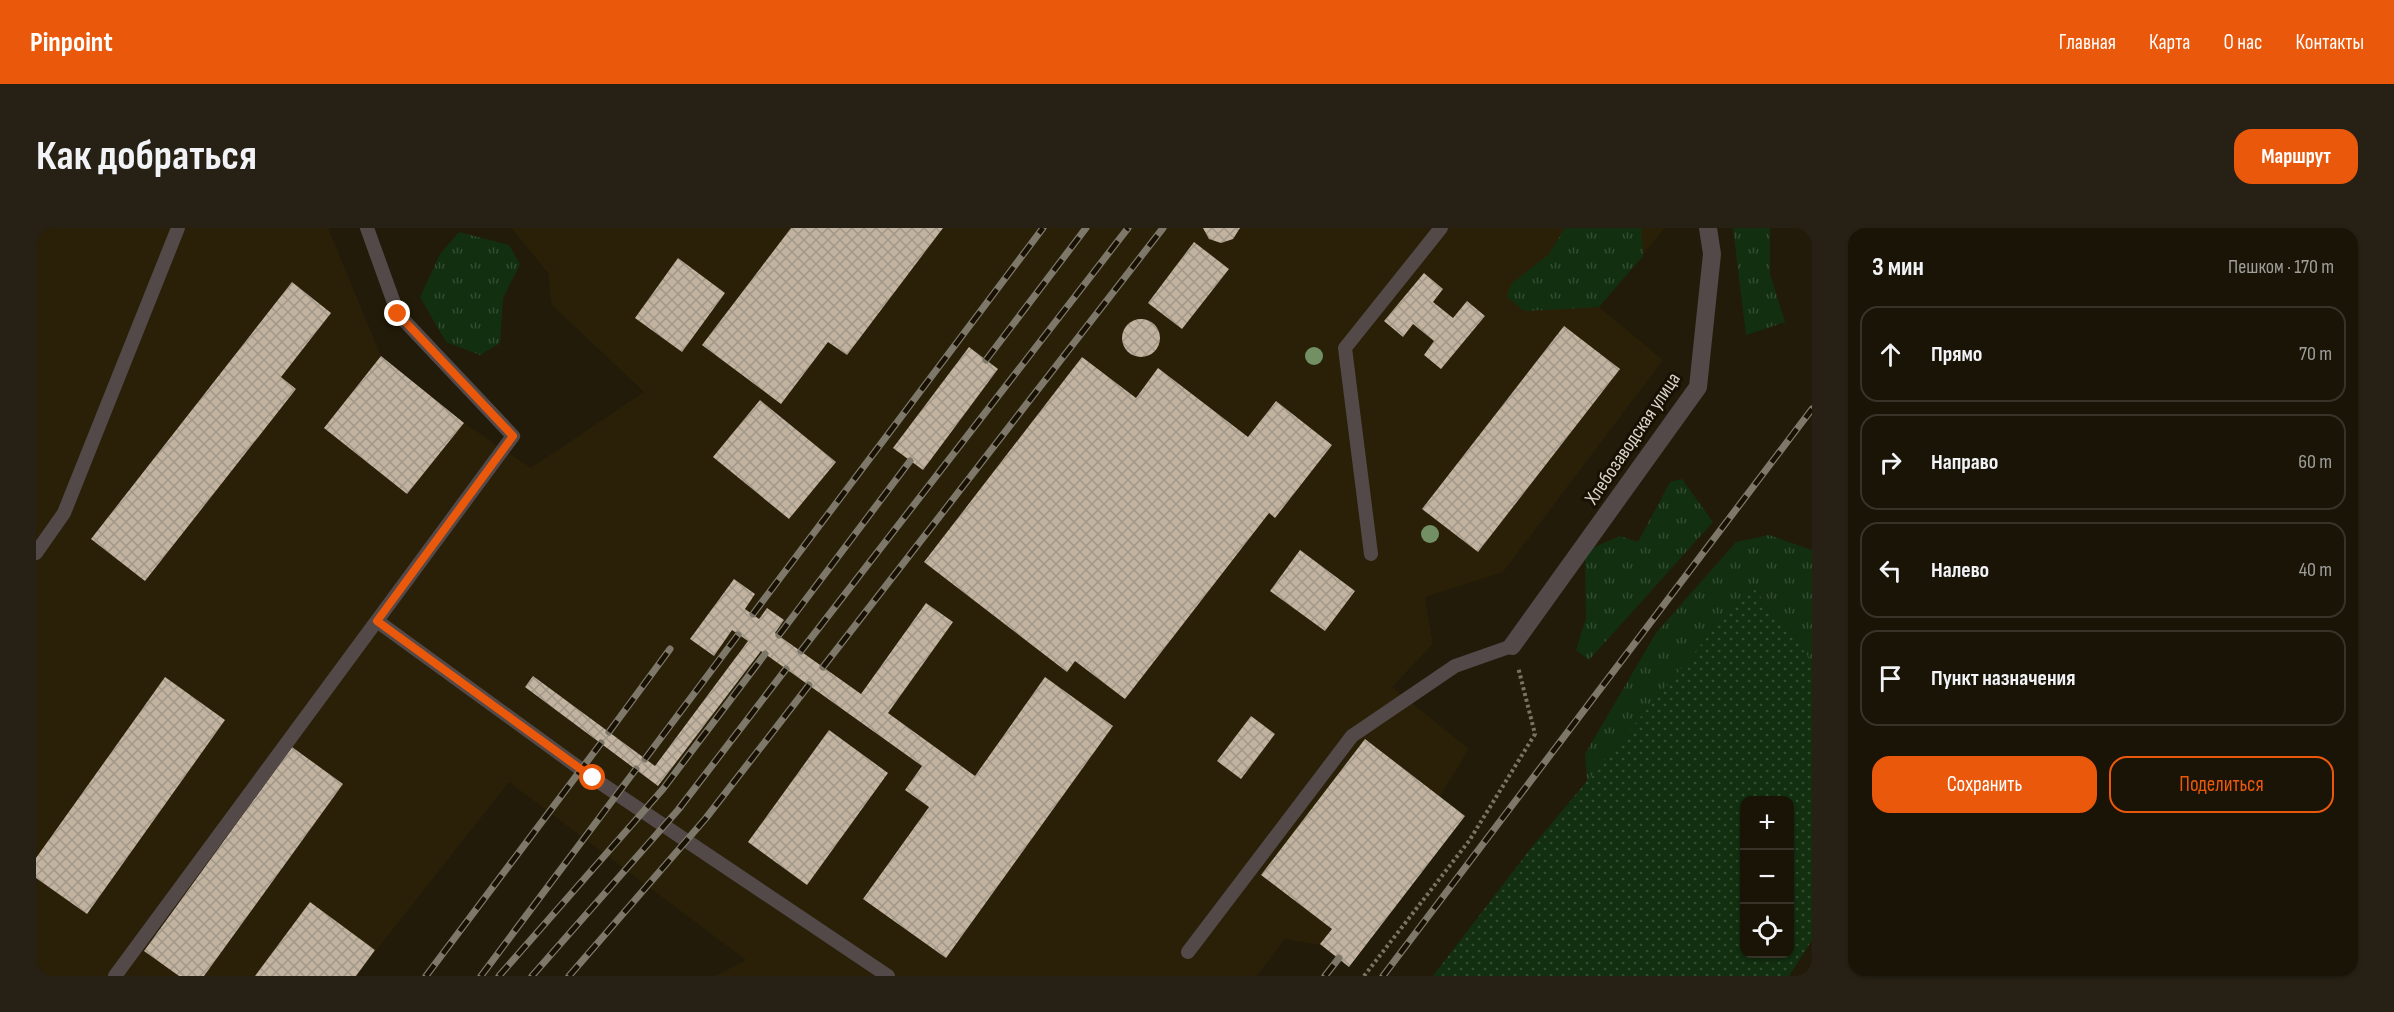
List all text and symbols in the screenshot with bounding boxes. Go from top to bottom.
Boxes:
text: Pinpoint [30,26,113,59]
text: Главная [2059,30,2116,55]
text: Карта [2149,30,2190,55]
text: О нас [2223,30,2262,55]
text: Контакты [2295,30,2364,55]
button: Маршрут [2234,129,2358,184]
text: Как добраться [36,131,257,182]
text: 3 мин [1872,252,1924,283]
text: Пешком · 170 m [2228,255,2334,279]
route end [384,300,410,326]
icon: ahead [1874,338,1907,371]
text: Прямо [1931,341,1982,368]
text: 70 m [2299,342,2332,366]
street label: Хлебозаводская улица [1579,368,1686,510]
icon: right [1874,446,1907,479]
text: Направо [1931,449,1998,476]
text: 60 m [2298,450,2332,474]
icon: left [1874,554,1907,587]
text: Налево [1931,557,1989,584]
text: 40 m [2299,558,2332,582]
icon: arrive [1874,662,1907,695]
text: Пункт назначения [1931,665,2075,692]
button: Сохранить [1872,756,2097,813]
button: Поделиться [2109,756,2334,813]
route start [579,764,605,790]
map controls [1740,796,1794,958]
button: + [1740,796,1794,850]
button: − [1740,850,1794,904]
button: locate [1740,904,1794,958]

